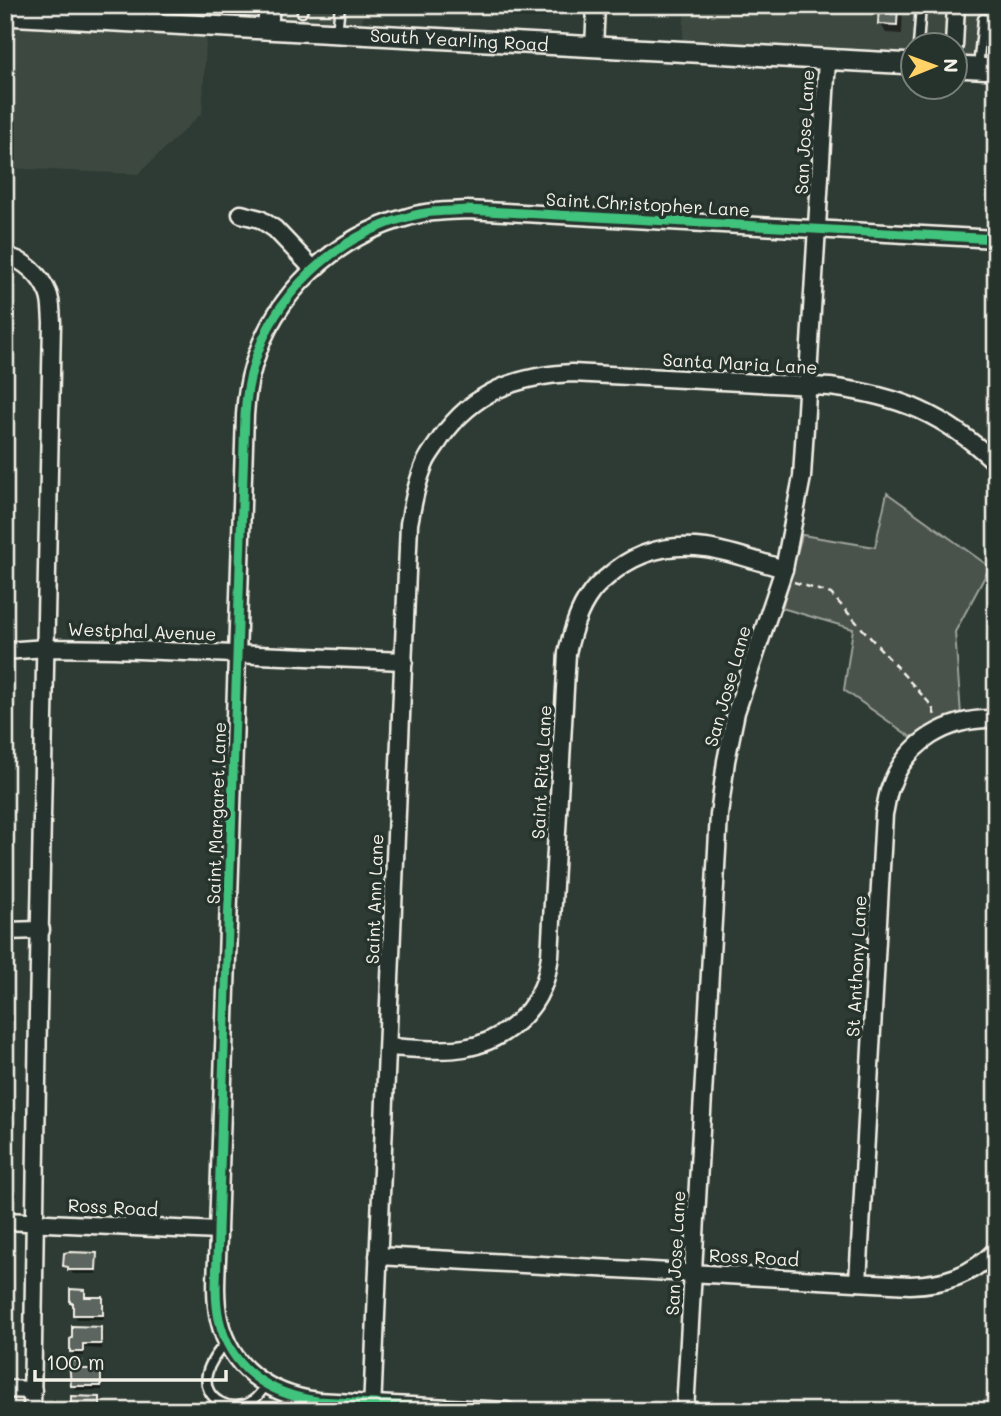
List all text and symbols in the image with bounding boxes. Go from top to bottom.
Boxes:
street label: South Yearling Road [369,23,549,56]
north arrow [900,32,970,102]
text: N [939,58,964,73]
street label: San Jose Lane [789,69,819,195]
street label: Saint Christopher Lane [545,187,751,221]
street label: Santa Maria Lane [662,347,818,379]
street label: Westphal Avenue [67,616,217,646]
street label: San Jose Lane [698,623,756,749]
street label: Saint Rita Lane [526,704,556,840]
street label: Saint Margaret Lane [201,721,231,905]
street label: Saint Ann Lane [360,833,388,965]
street label: St Anthony Lane [840,895,872,1037]
street label: San Jose Lane [660,1190,690,1316]
street label: Ross Road [67,1193,159,1221]
street label: Ross Road [708,1243,800,1271]
scale bar [35,1339,226,1383]
text: 100 m [46,1348,105,1375]

